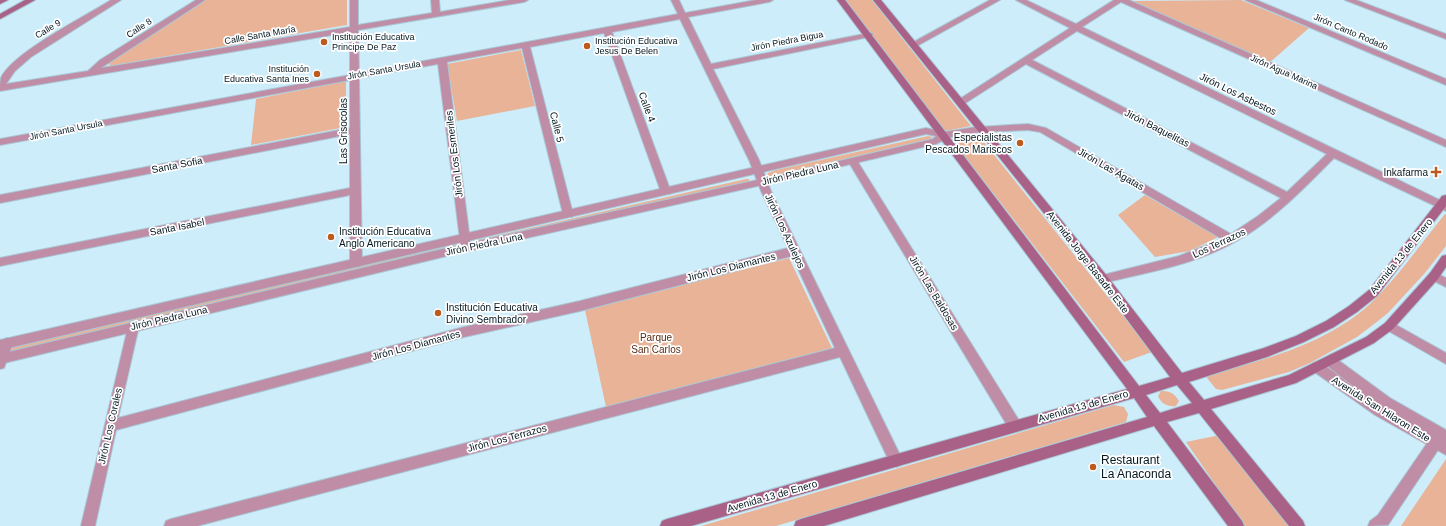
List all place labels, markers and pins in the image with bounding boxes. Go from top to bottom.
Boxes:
place label: Institución Educativa Principe De Paz [332,32,415,52]
place label: Institución Educativa Jesus De Belen [595,36,678,56]
marker: Institución Educativa Principe De Paz [319,37,329,47]
marker: Institución Educativa Jesus De Belen [582,41,592,51]
place label: Institución Educativa Santa Ines [224,64,309,84]
marker: Institución Educativa Santa Ines [312,69,322,79]
place label: Especialistas Pescados Mariscos [925,132,1012,155]
marker: Especialistas Pescados Mariscos [1015,138,1025,148]
place label: Inkafarma [1384,167,1428,178]
marker: Inkafarma [1431,167,1441,177]
place label: Institución Educativa Anglo Americano [339,226,431,249]
marker: Institución Educativa Anglo Americano [326,232,336,242]
place label: Institución Educativa Divino Sembrador [446,302,538,325]
marker: Institución Educativa Divino Sembrador [433,308,443,318]
place label: Restaurant La Anaconda [1101,453,1171,481]
marker: Restaurant La Anaconda [1088,462,1098,472]

